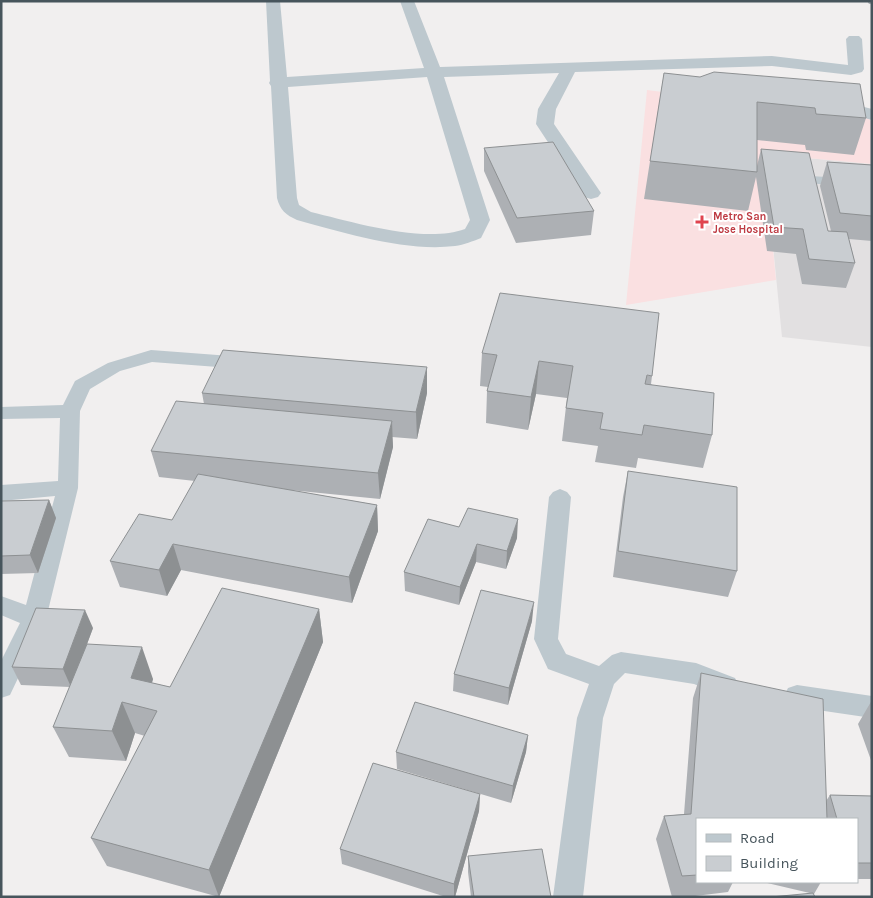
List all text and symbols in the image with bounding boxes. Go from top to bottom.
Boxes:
place label: Metro San Jose Hospital [713,210,783,236]
marker: Metro San Jose Hospital [695,215,709,229]
legend [696,818,858,883]
text: Road [740,829,775,847]
text: Building [740,854,798,872]

